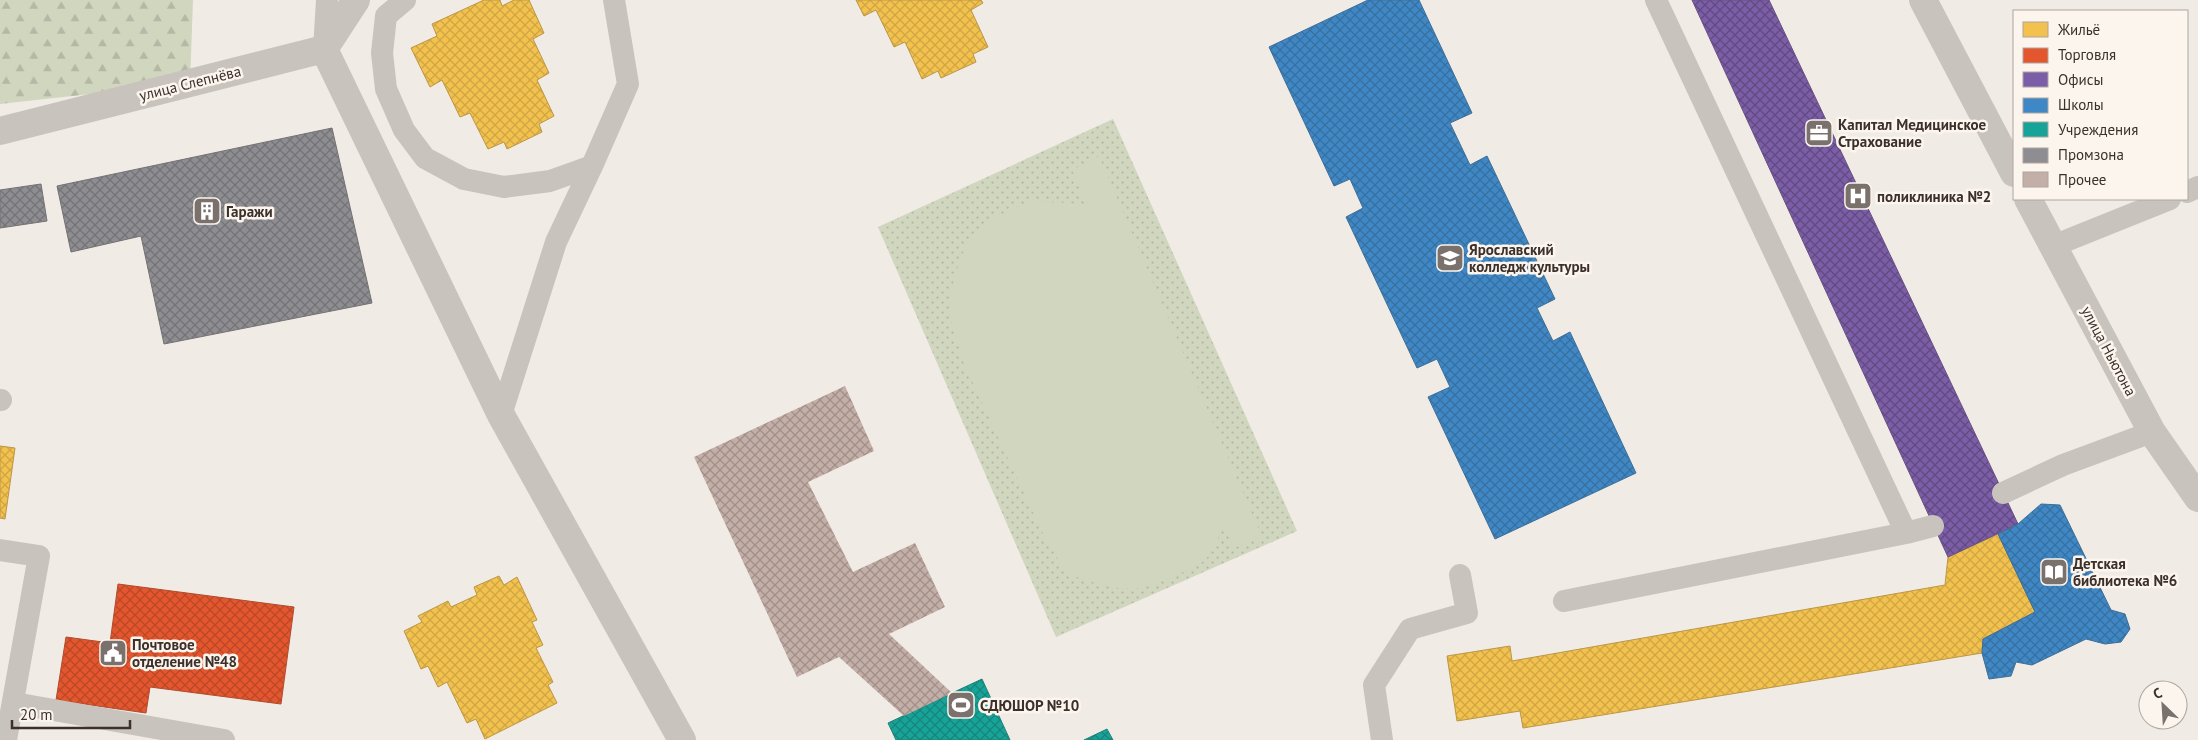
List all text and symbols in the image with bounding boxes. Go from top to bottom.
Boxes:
legend [2013,10,2188,200]
text: Жильё [2057,20,2100,39]
text: Торговля [2058,45,2116,64]
street label: улица Слепнёва [137,61,243,105]
text: Офисы [2058,70,2103,89]
text: Школы [2058,95,2104,114]
place label: Капитал Медицинское Страхование [1838,115,1987,151]
office icon: Капитал Медицинское Страхование [1804,118,1834,148]
text: Учреждения [2058,120,2138,139]
text: Промзона [2058,145,2124,164]
text: Прочее [2058,170,2106,189]
hospital icon: поликлиника №2 [1843,181,1873,211]
place label: поликлиника №2 [1877,187,1991,206]
building icon: Гаражи [192,196,222,226]
place label: Гаражи [226,202,273,221]
place label: Ярославский колледж культуры [1469,240,1590,276]
school or university icon: Ярославский колледж культуры [1435,243,1465,273]
street label: улица Ньютона [2077,303,2141,399]
place label: Детская библиотека №6 [2073,554,2177,590]
library icon: Детская библиотека №6 [2039,557,2069,587]
place label: Почтовое отделение №48 [132,635,237,671]
public building icon: Почтовое отделение №48 [98,638,128,668]
north arrow [2138,680,2188,730]
text: С [2150,683,2165,703]
sports icon: СДЮШОР №10 [946,690,976,720]
place label: СДЮШОР №10 [980,696,1079,715]
scale bar [12,698,130,730]
text: 20 m [20,705,53,724]

